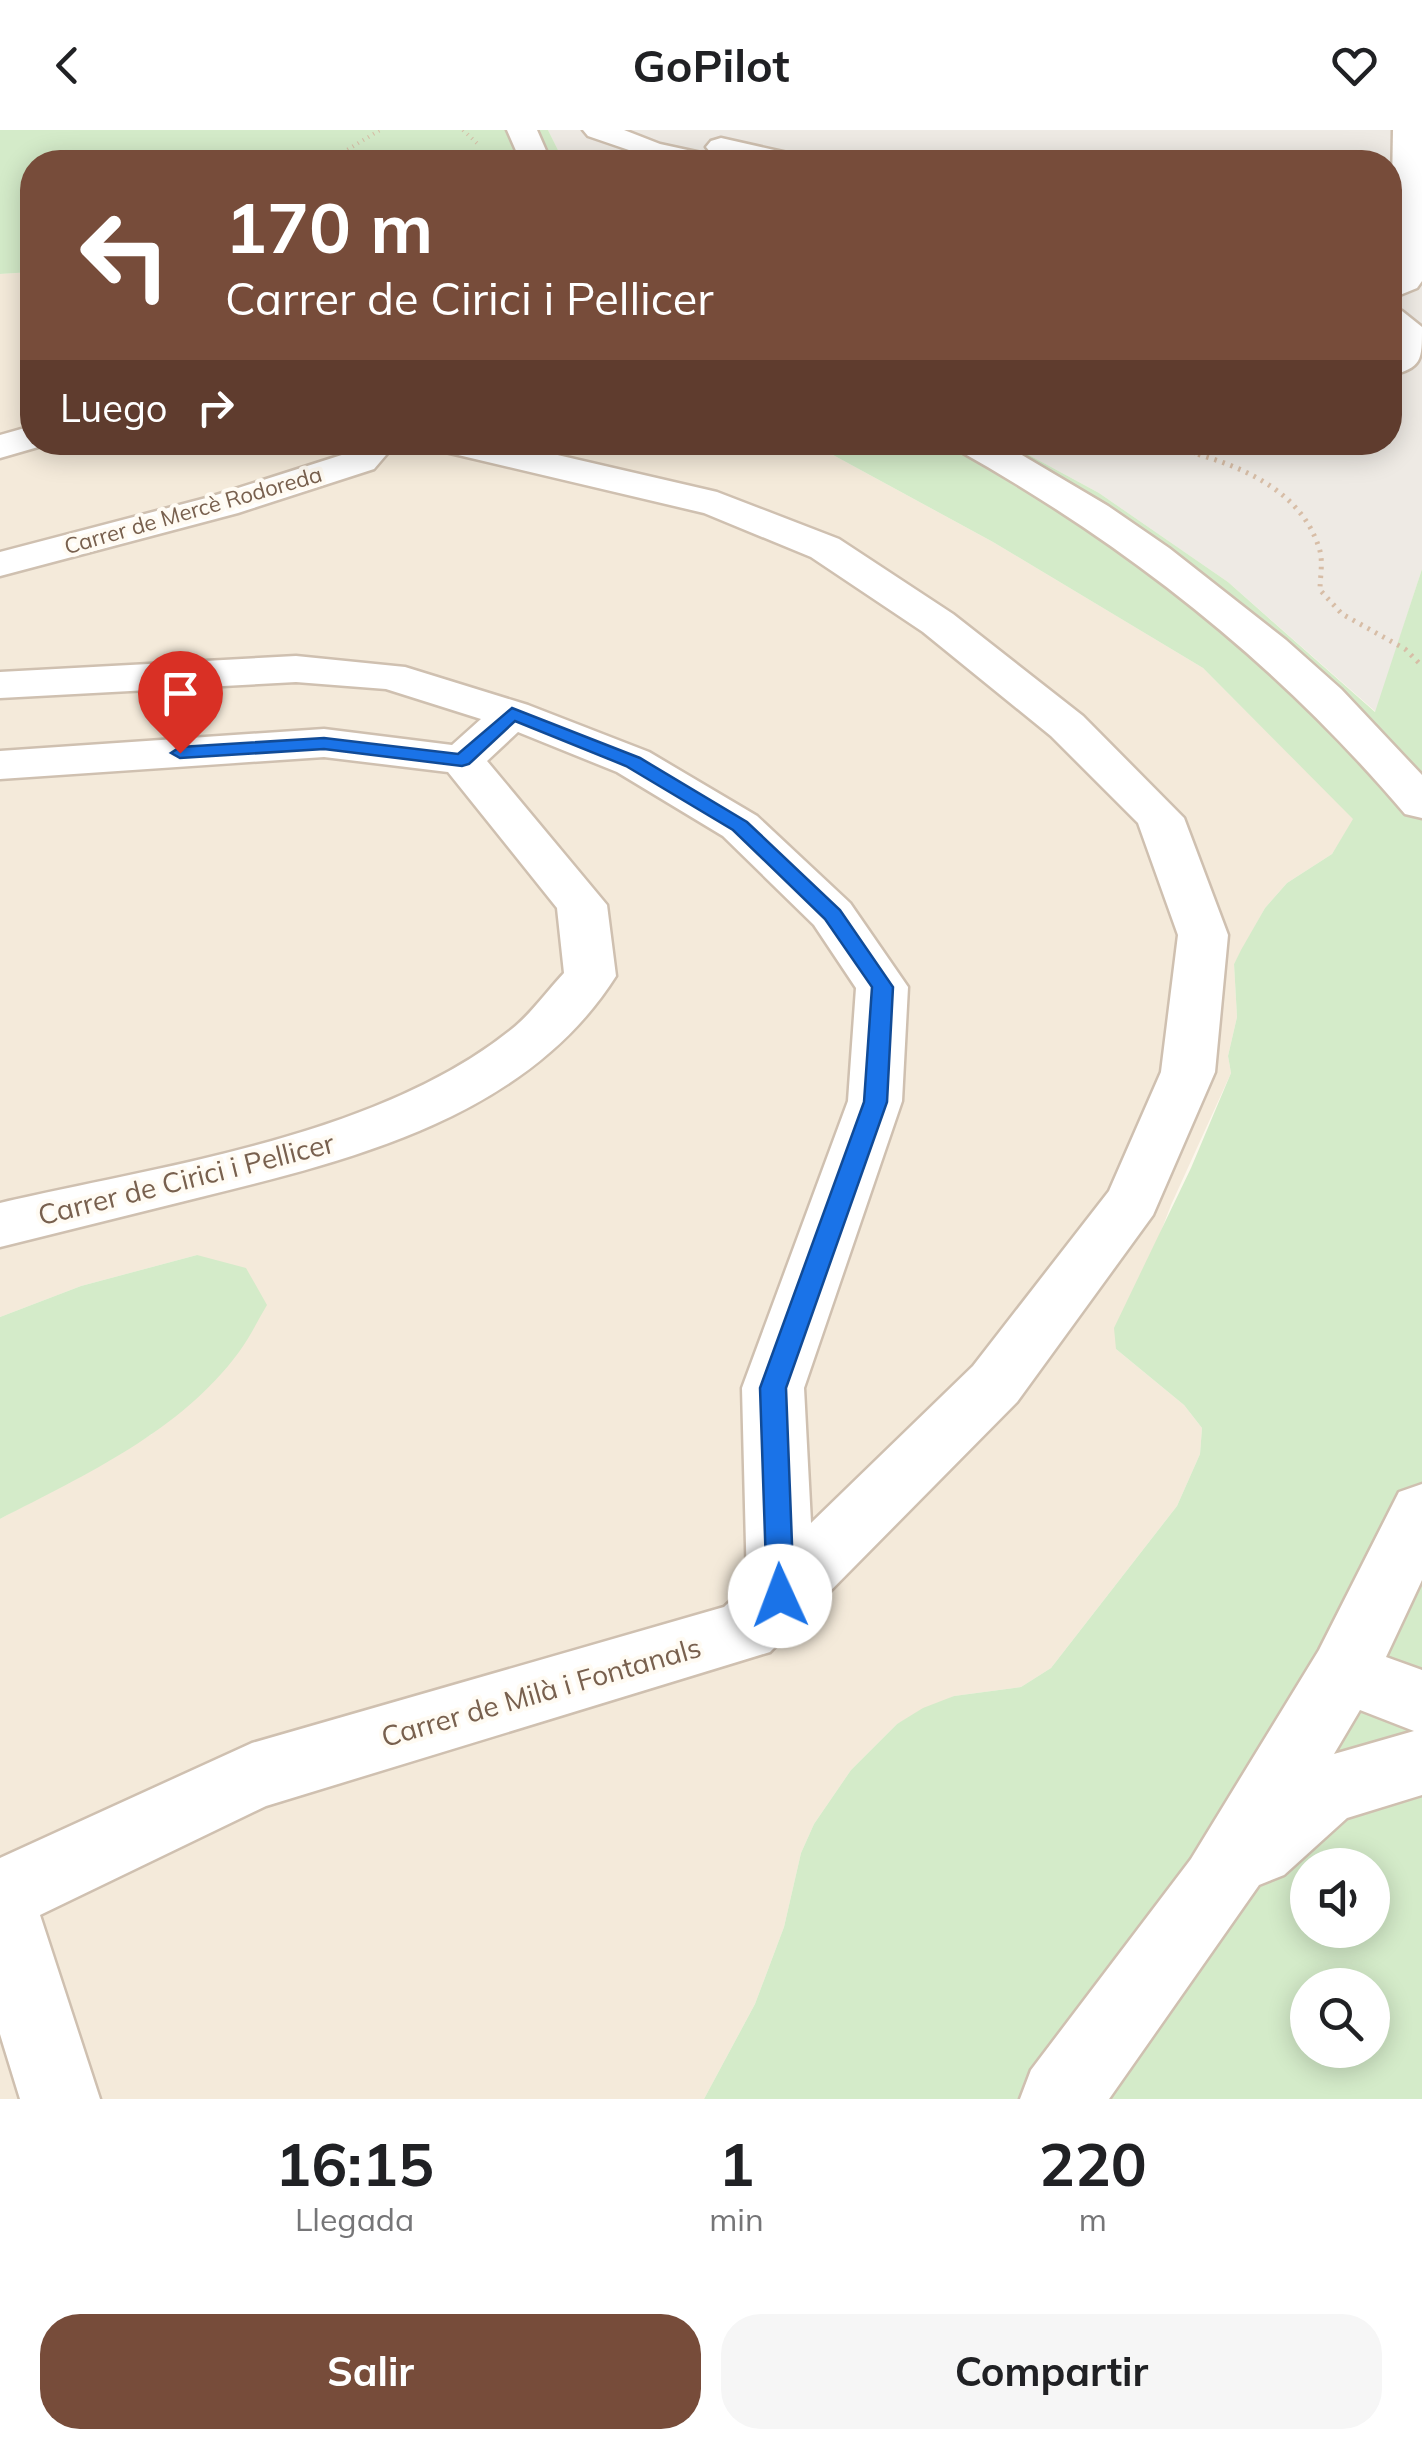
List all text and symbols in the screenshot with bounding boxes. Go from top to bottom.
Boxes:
text: GoPilot [633,37,789,93]
icon: back [40,38,95,93]
icon: heart [1327,38,1382,93]
text: 170 m [225,183,433,271]
icon: left [60,190,190,320]
text: Carrer de Cirici i Pellicer [225,270,713,326]
icon: right [188,380,243,435]
text: Luego [60,384,168,432]
street label: Carrer de Mercè Rodoreda [61,460,325,560]
pin [138,651,223,754]
icon: arrive [153,666,208,721]
street label: Carrer de Cirici i Pellicer [34,1125,338,1232]
position arrow [728,1544,832,1648]
street label: Carrer de Milà i Fontanals [377,1629,705,1754]
map controls [1290,1848,1390,2068]
button: sound [1290,1848,1390,1948]
button: search [1290,1968,1390,2068]
text: 16:15 [275,2126,434,2201]
text: 1 [718,2126,754,2201]
text: 220 [1039,2126,1147,2201]
text: Llegada [295,2199,414,2239]
text: min [709,2199,764,2239]
text: m [1079,2199,1107,2239]
button: Salir [40,2314,701,2429]
button: Compartir [721,2314,1382,2429]

